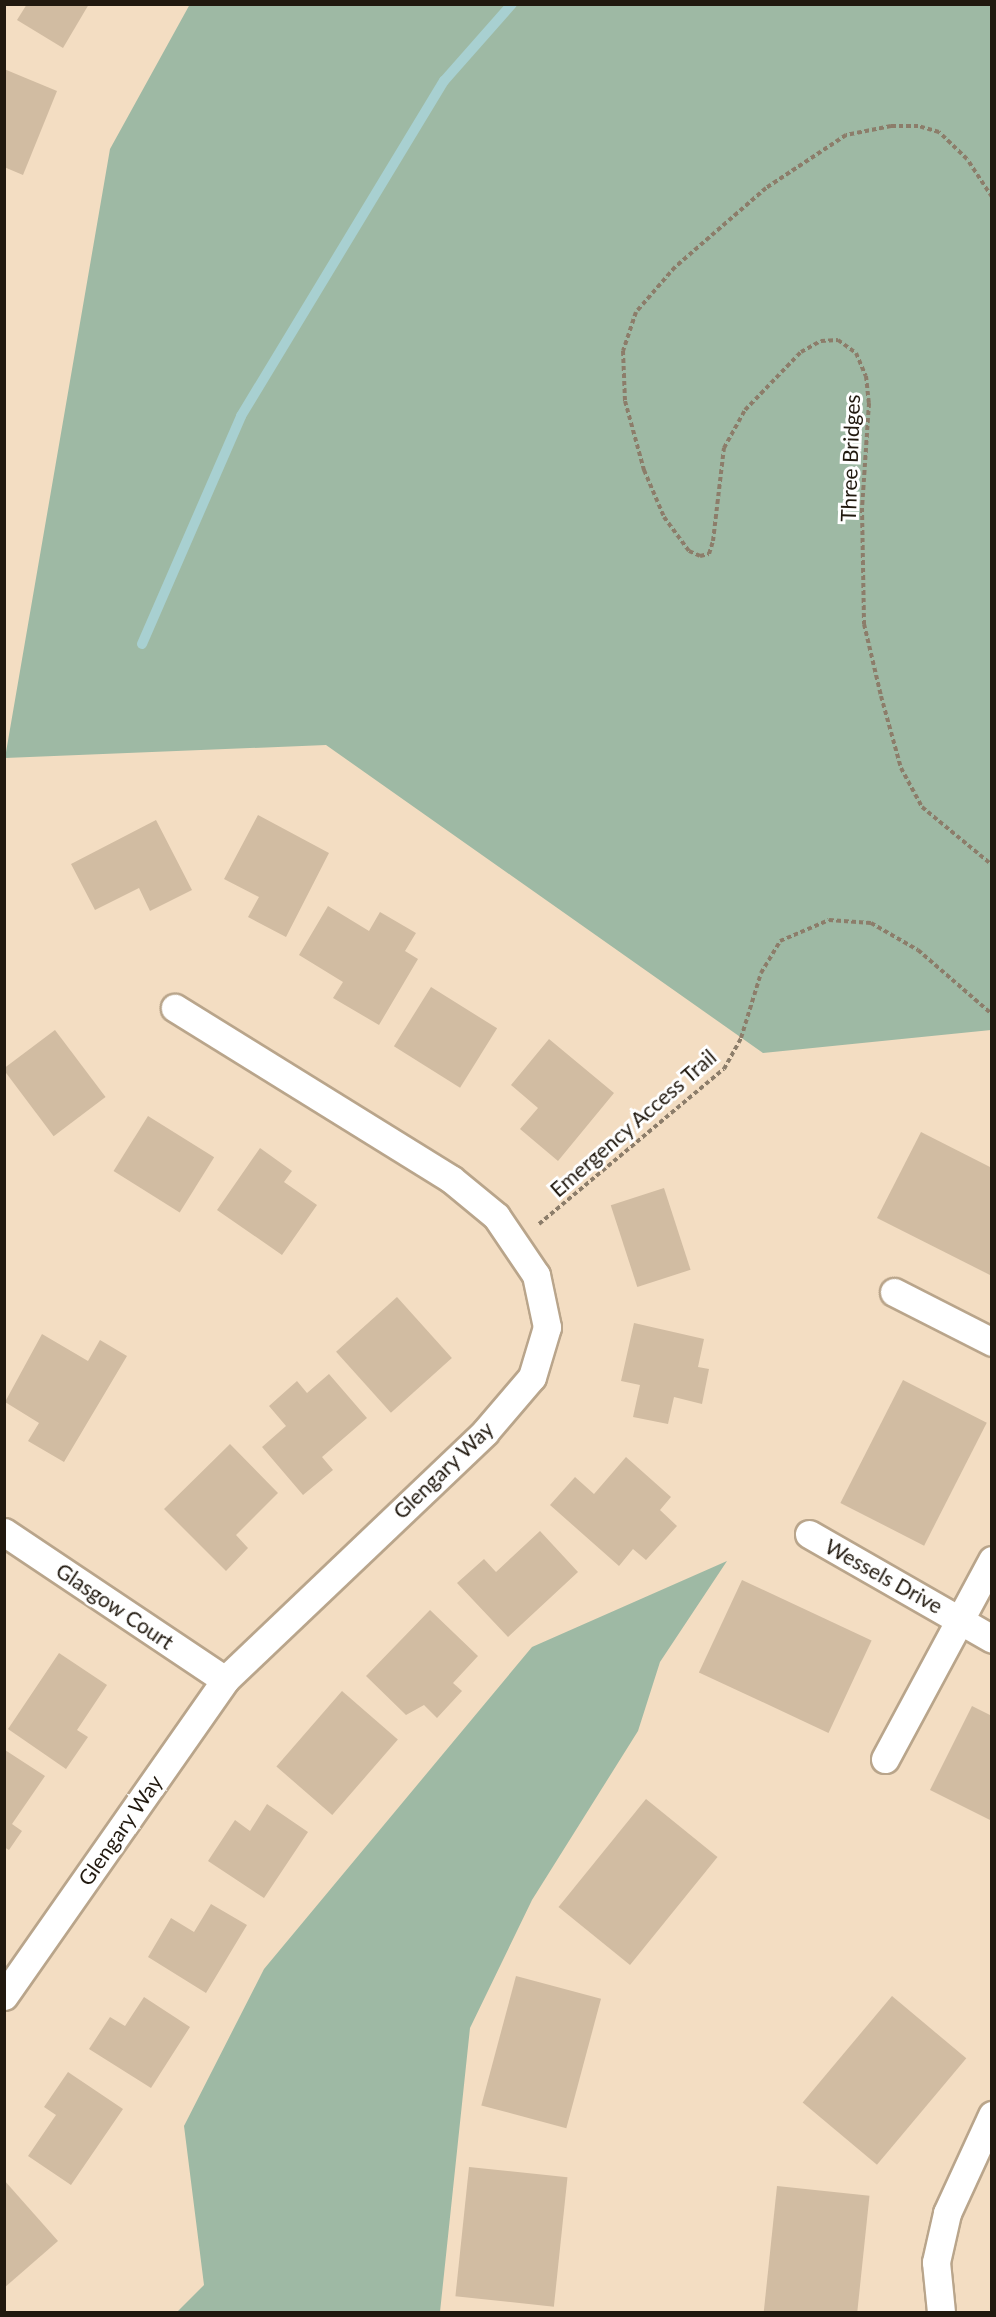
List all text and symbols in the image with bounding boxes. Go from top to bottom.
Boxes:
street label: Three Bridges [835,394,865,522]
street label: Emergency Access Trail [544,1043,722,1203]
street label: Glengary Way [388,1416,498,1524]
street label: Wessels Drive [821,1533,947,1619]
street label: Glasgow Court [51,1557,179,1655]
street label: Glengary Way [72,1770,168,1890]

